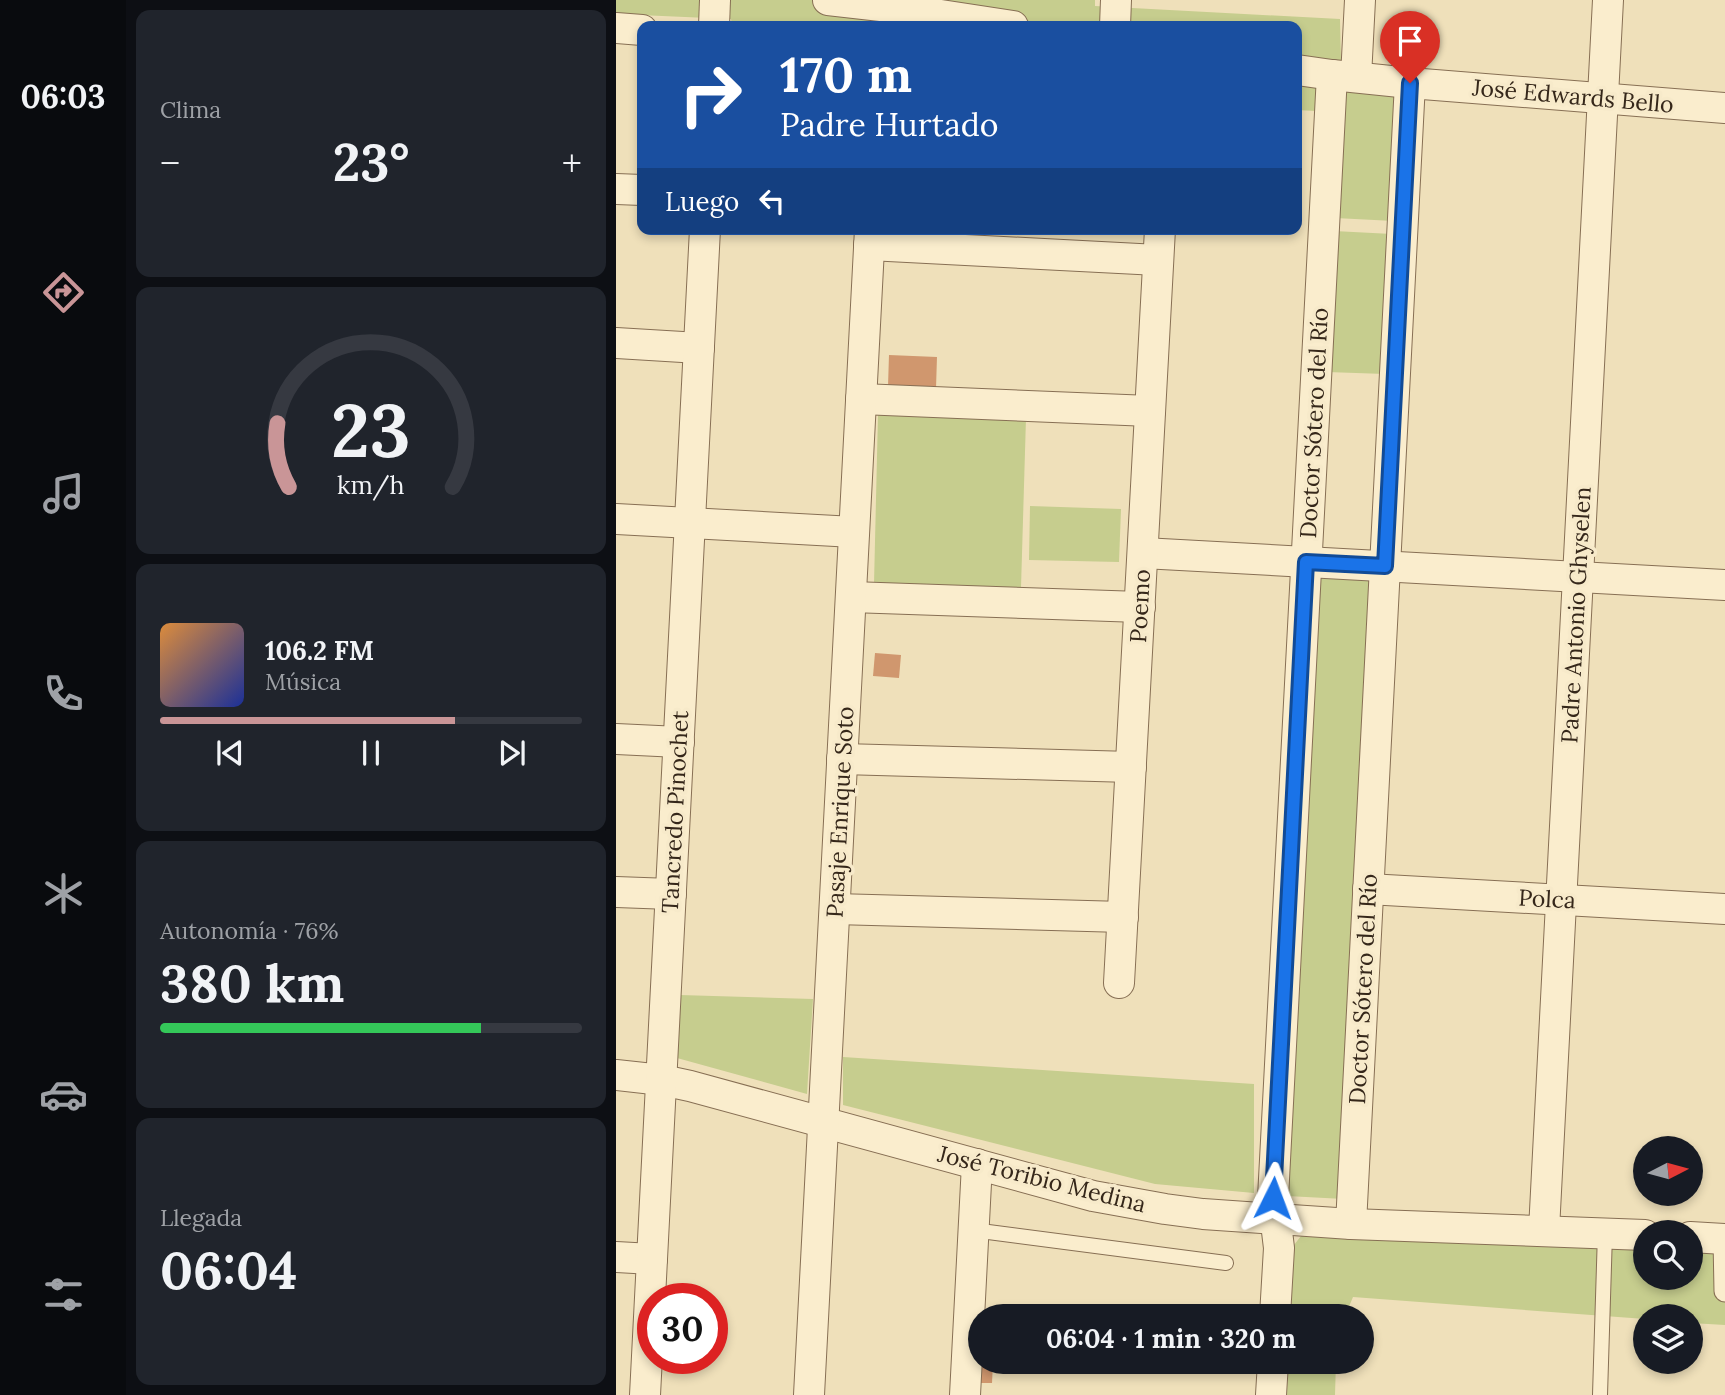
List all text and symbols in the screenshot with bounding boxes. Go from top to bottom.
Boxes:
pin [1380,11,1440,83]
icon: arrive [1391,22,1429,60]
text: 170 m [780,43,912,105]
icon: right [665,49,756,140]
street label: José Edwards Bello [1470,72,1675,119]
text: 06:03 [20,76,106,117]
text: Clima [160,95,221,124]
text: Padre Hurtado [780,104,999,145]
text: 23° [333,129,409,195]
text: − [160,139,180,187]
text: + [562,139,582,187]
icon: left [753,182,791,220]
text: Luego [665,185,739,218]
icon: directions [39,268,88,317]
street label: Doctor Sótero del Río [1293,307,1334,539]
text: 23 [331,384,411,477]
text: km/h [337,468,405,500]
icon: music [39,469,88,518]
street label: Padre Antonio Ghyselen [1554,486,1597,744]
street label: Poemo [1123,568,1156,644]
text: 106.2 FM [265,634,374,667]
text: Música [265,667,341,696]
icon: phone [39,669,88,718]
street label: Pasaje Enrique Soto [819,706,860,918]
street label: Tancredo Pinochet [655,710,694,914]
icon: previous [211,734,249,772]
icon: pause [352,734,390,772]
icon: next [493,734,531,772]
icon: climate [39,869,88,918]
street label: Doctor Sótero del Río [1342,873,1383,1105]
street label: Polca [1518,883,1577,914]
text: Autonomía · 76% [160,916,339,945]
text: 380 km [160,950,344,1016]
icon: car [39,1070,88,1119]
north arrow [1633,1136,1703,1206]
map controls [1633,1136,1703,1374]
street label: José Toribio Medina [934,1138,1149,1218]
position arrow [1236,1161,1310,1235]
text: Llegada [160,1203,242,1232]
button: search [1633,1220,1703,1290]
text: 06:04 [160,1237,298,1303]
icon: filters [39,1270,88,1319]
speed limit sign: 30 [637,1283,728,1374]
button: layers [1633,1304,1703,1374]
text: 06:04 · 1 min · 320 m [1046,1322,1296,1355]

